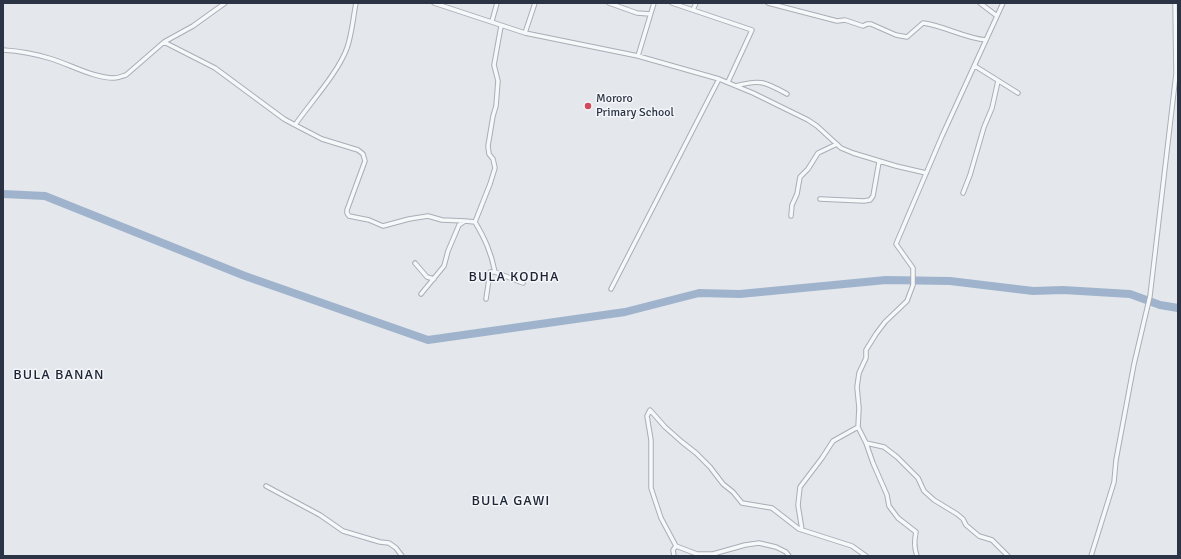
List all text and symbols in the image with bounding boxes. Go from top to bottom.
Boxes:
place label: Mororo Primary School [596,92,674,120]
marker: Mororo Primary School [583,101,593,111]
district label: BULA KODHA [468,269,560,285]
district label: BULA BANAN [13,367,105,383]
district label: BULA GAWI [472,493,550,509]

